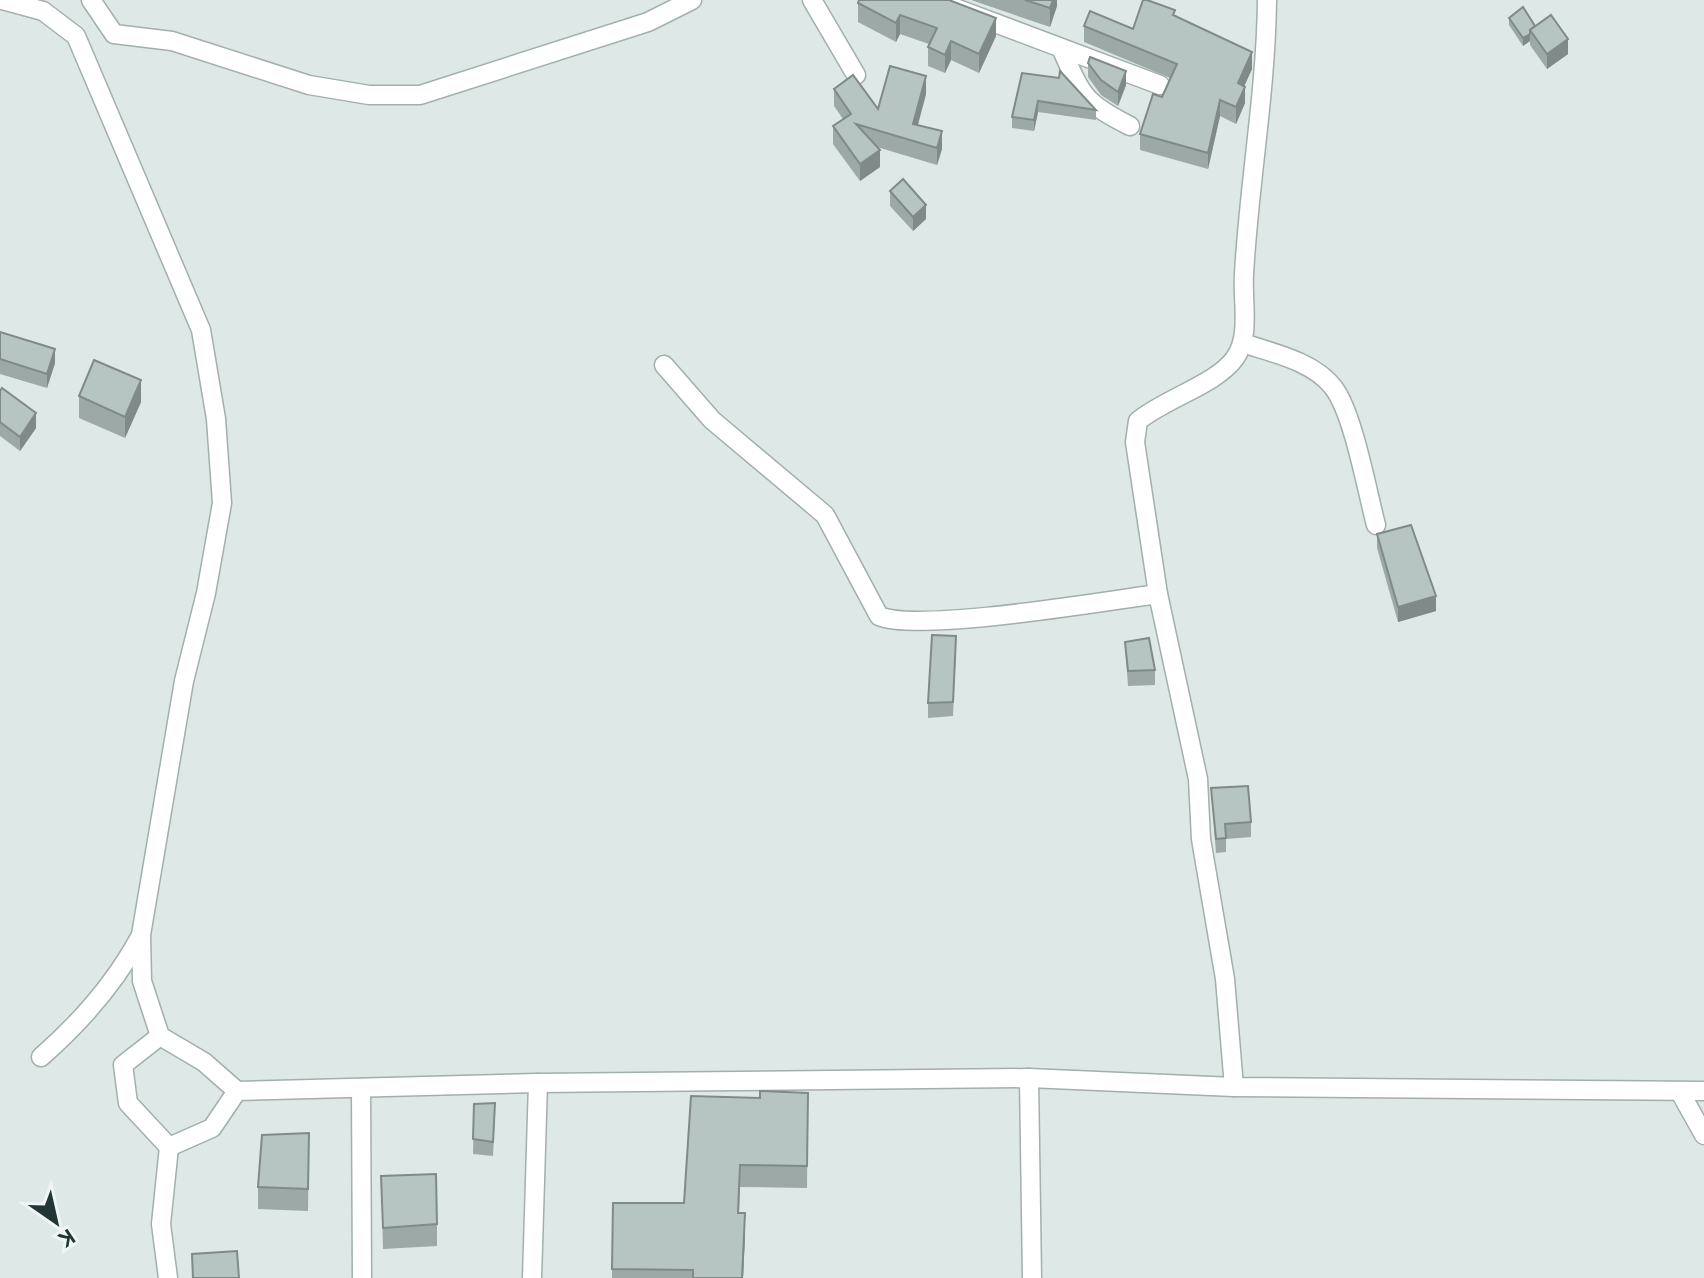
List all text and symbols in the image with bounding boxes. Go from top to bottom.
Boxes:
north arrow [16,1182,96,1262]
text: K [54,1225,81,1254]

